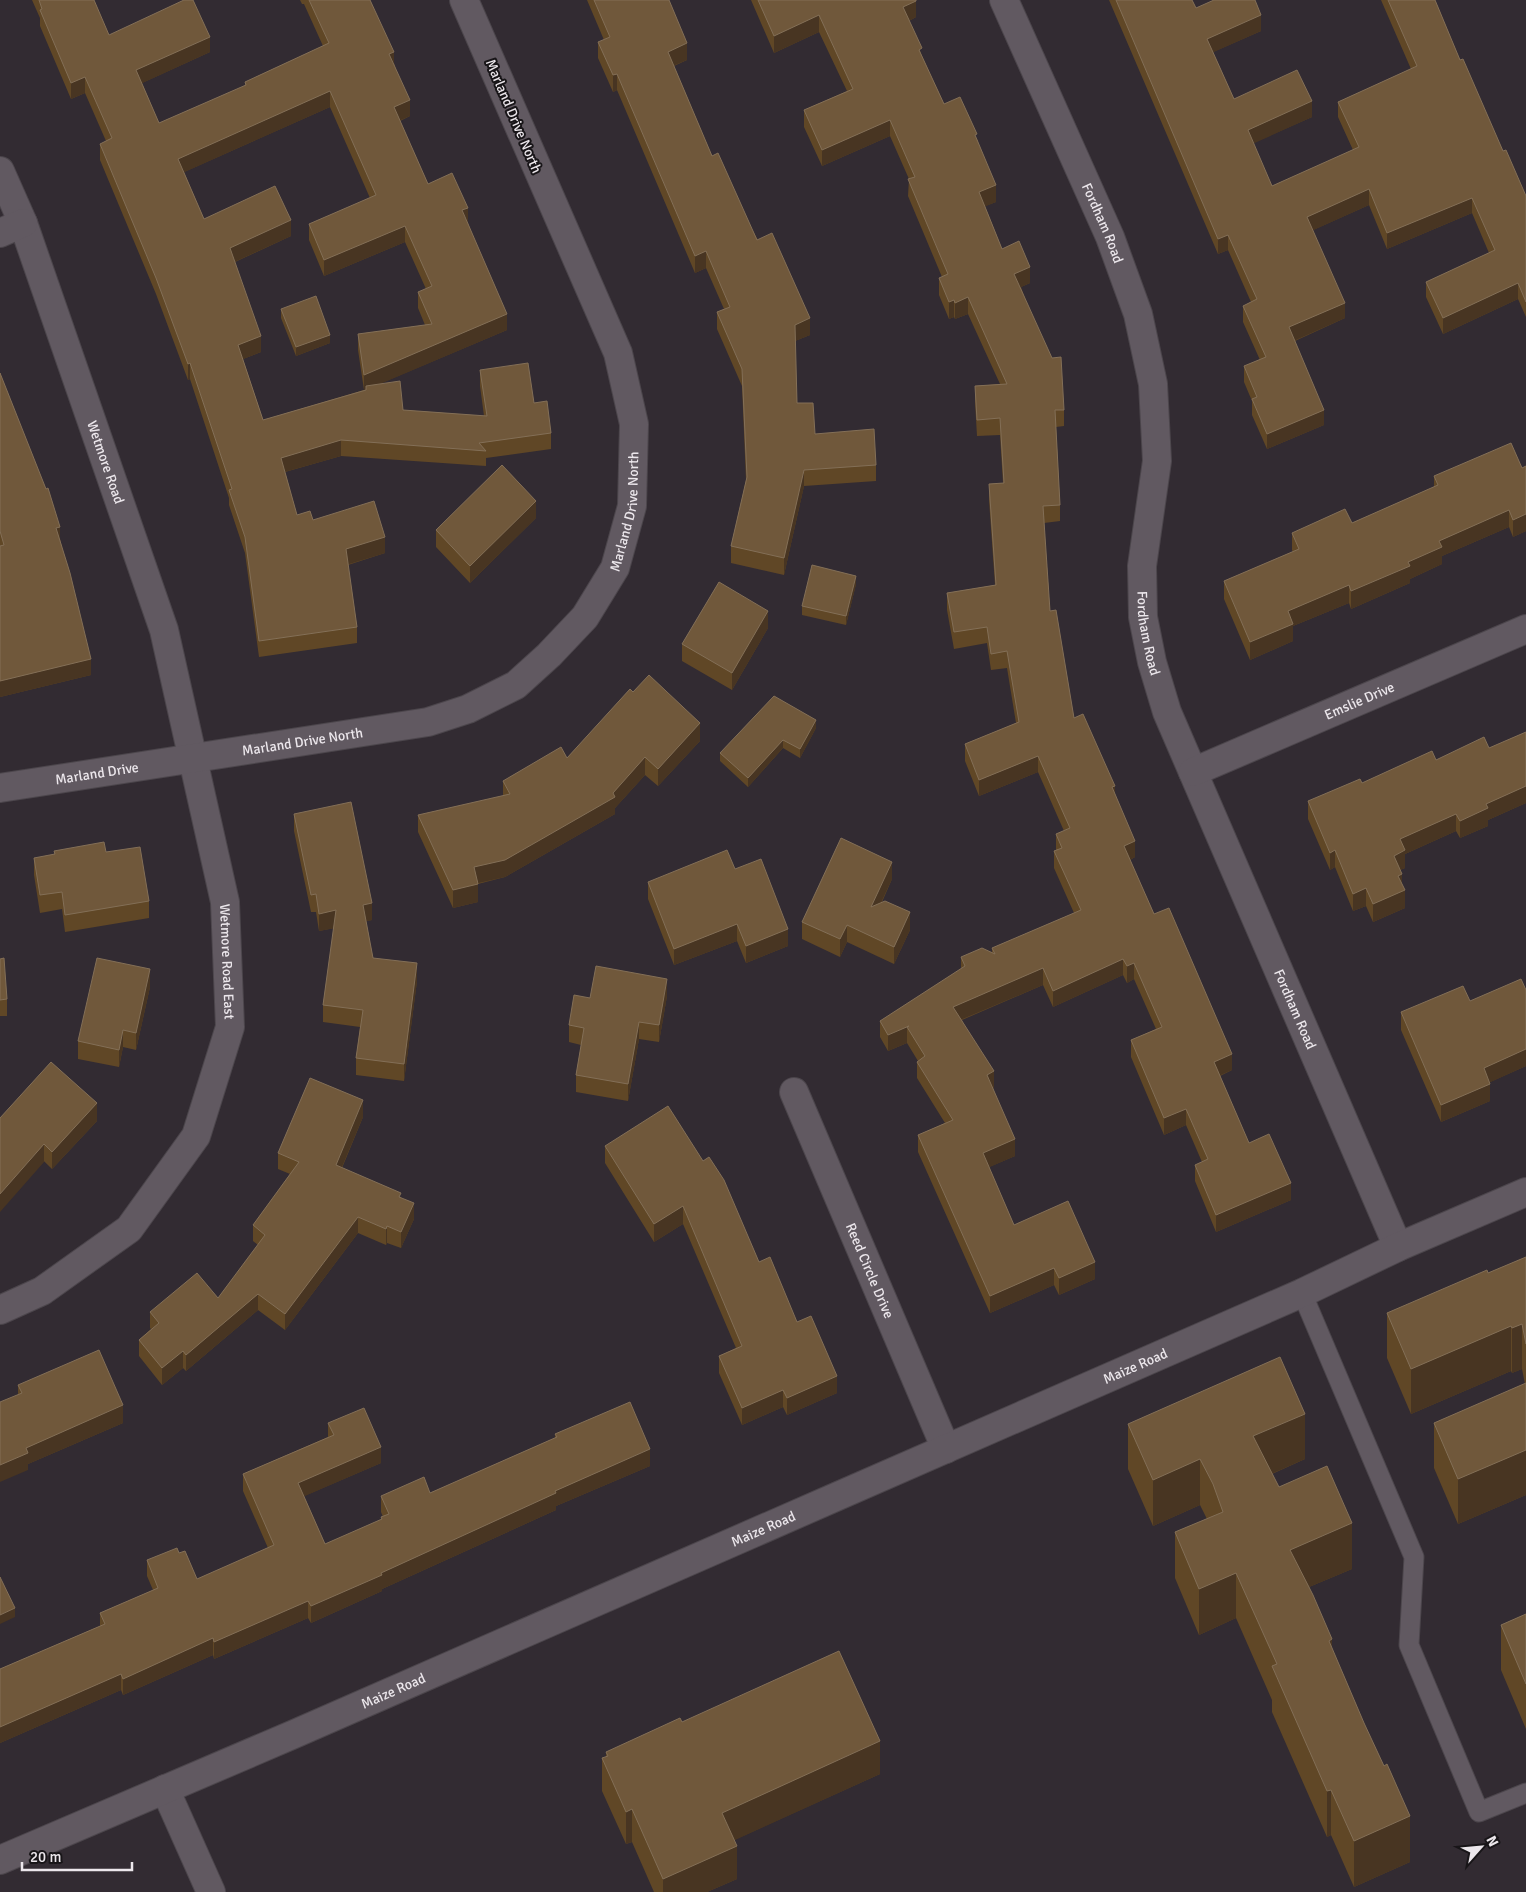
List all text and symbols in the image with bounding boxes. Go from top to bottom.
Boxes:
street label: Marland Drive North [482,57,545,176]
street label: Fordham Road [1078,180,1127,266]
street label: Wetmore Road [83,419,128,506]
street label: Marland Drive North [606,451,642,574]
street label: Fordham Road [1133,591,1164,678]
street label: Emslie Drive [1322,679,1397,724]
street label: Marland Drive North [241,724,364,760]
street label: Marland Drive [54,759,140,788]
street label: Wetmore Road East [216,903,238,1020]
street label: Fordham Road [1270,967,1320,1052]
street label: Reed Circle Drive [842,1220,897,1321]
street label: Maize Road [1101,1345,1170,1388]
street label: Maize Road [729,1508,798,1551]
street label: Maize Road [359,1670,428,1713]
north arrow [1456,1822,1506,1872]
text: N [1482,1833,1502,1850]
scale bar [22,1840,132,1872]
text: 20 m [30,1848,61,1866]

